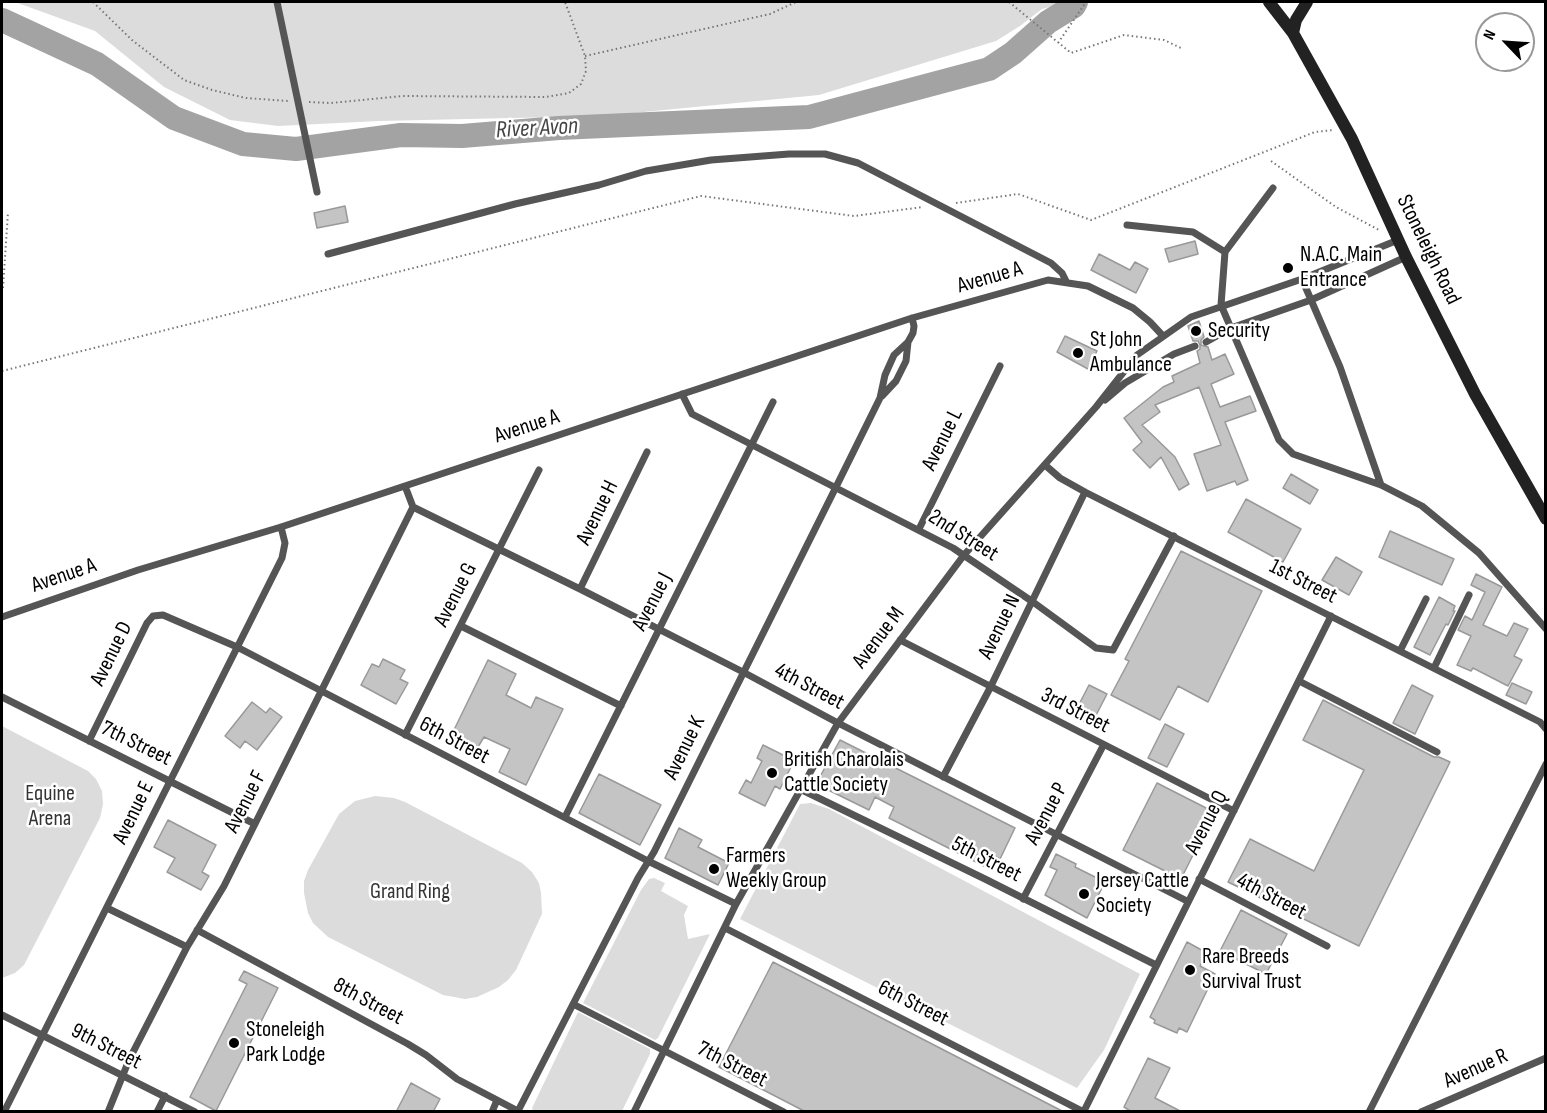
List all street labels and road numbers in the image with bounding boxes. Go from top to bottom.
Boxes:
street label: Stoneleigh Road [1390,191,1466,309]
street label: Avenue A [954,256,1026,300]
street label: Avenue A [491,404,563,450]
street label: Avenue L [917,405,969,475]
street label: Avenue H [571,476,625,550]
street label: 2nd Street [923,504,1003,568]
street label: Avenue A [28,553,100,599]
street label: 1st Street [1265,554,1341,610]
street label: Avenue G [429,559,483,631]
street label: Avenue J [627,568,679,636]
street label: Avenue N [973,590,1027,664]
street label: Avenue M [847,602,911,674]
street label: Avenue D [85,618,139,690]
street label: 4th Street [770,658,848,716]
street label: 3rd Street [1036,682,1114,740]
street label: 6th Street [414,712,494,770]
street label: Avenue K [658,712,712,784]
street label: 7th Street [96,716,176,772]
street label: Avenue F [219,767,273,837]
street label: Avenue E [108,777,160,849]
street label: Avenue P [1020,778,1074,850]
street label: Avenue Q [1180,787,1234,859]
street label: 5th Street [947,831,1025,889]
street label: 4th Street [1232,868,1310,926]
street label: 8th Street [328,973,408,1031]
street label: 6th Street [873,975,953,1033]
street label: 9th Street [66,1018,146,1076]
street label: 7th Street [693,1036,771,1094]
street label: Avenue R [1440,1043,1512,1095]

